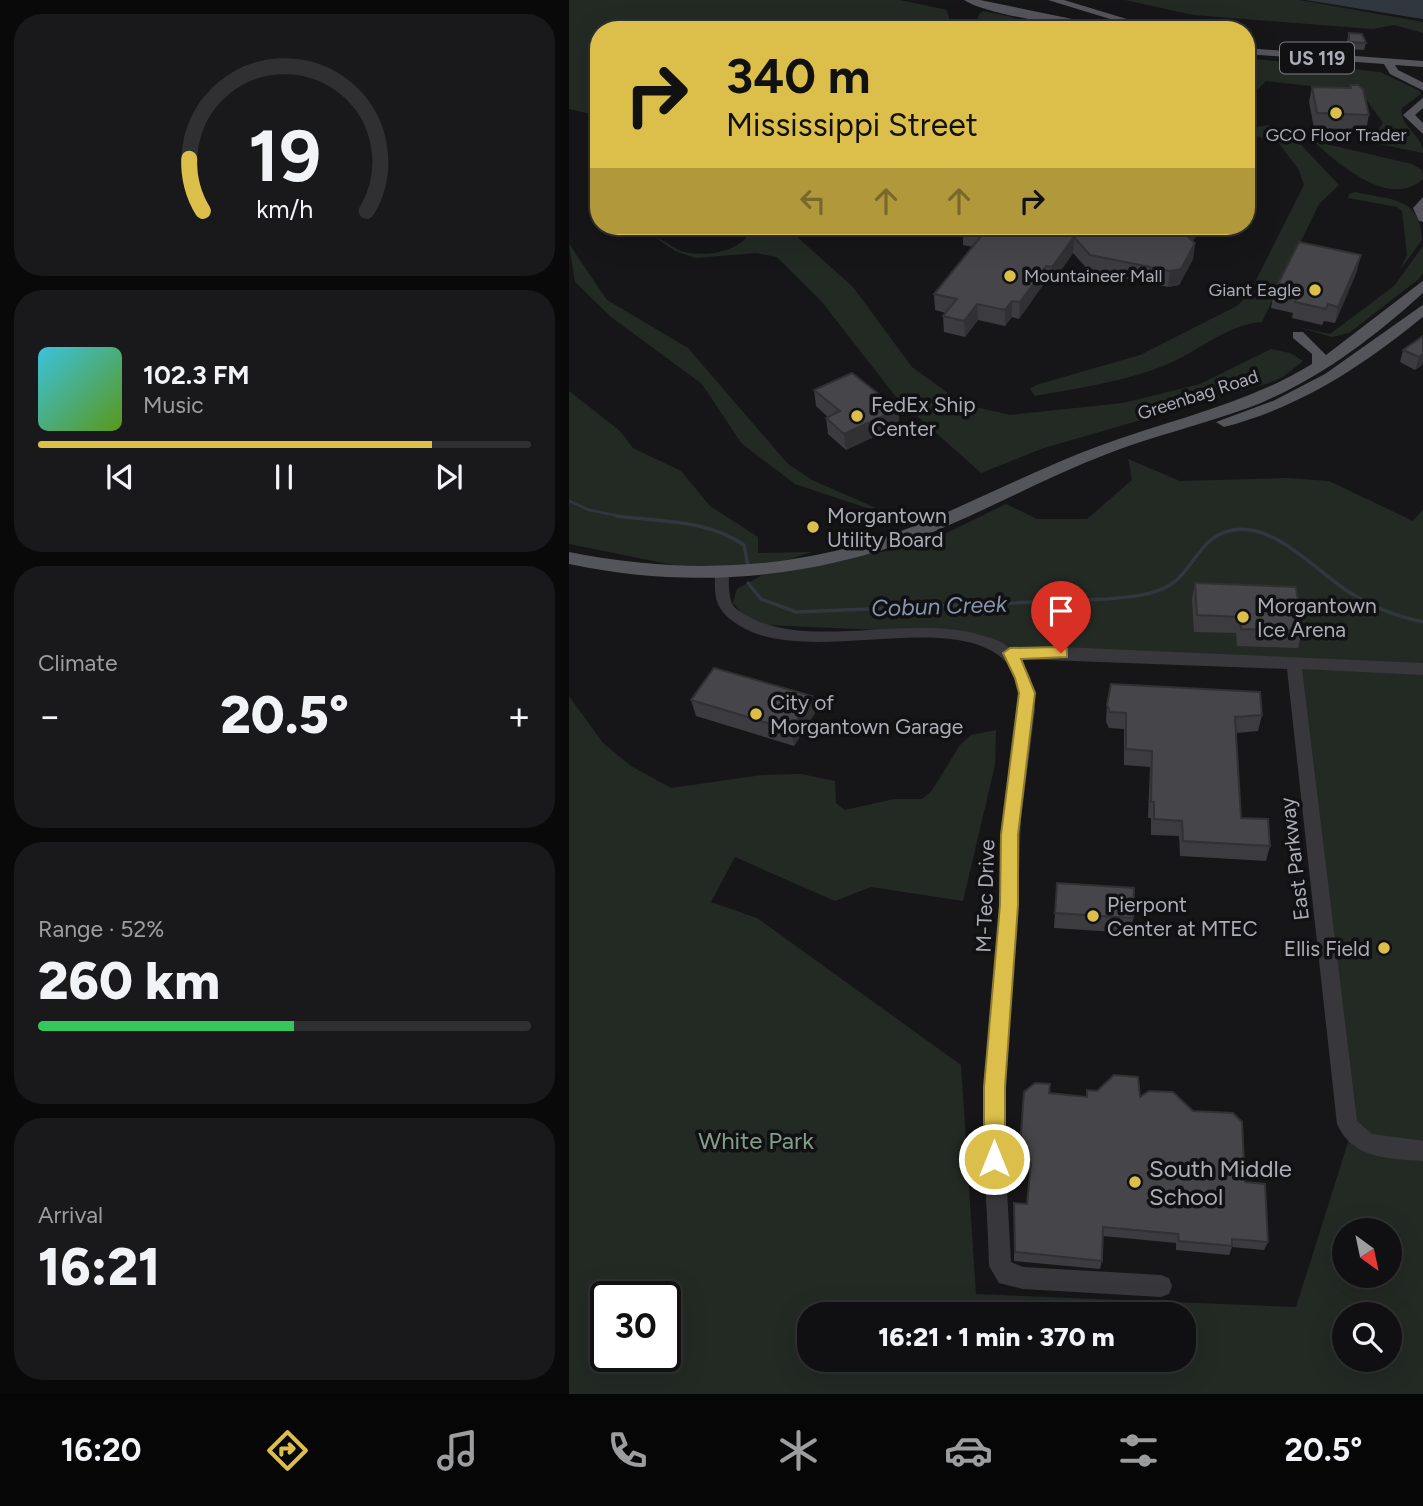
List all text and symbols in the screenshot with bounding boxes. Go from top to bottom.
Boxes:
road number: US 119 [1280,43,1354,74]
text: 340 m [726,46,870,105]
icon: right [611,49,702,140]
marker: GCO Floor Trader [1328,105,1344,121]
text: Mississippi Street [726,106,978,144]
text: 19 [248,112,321,199]
place label: GCO Floor Trader [1265,124,1407,146]
icon: left [794,182,832,220]
icon: ahead [867,182,905,220]
icon: ahead [940,182,978,220]
icon: right [1013,182,1051,220]
text: km/h [256,194,313,224]
place label: Mountaineer Mall [1024,265,1162,287]
marker: Mountaineer Mall [1002,268,1018,284]
place label: Giant Eagle [1208,279,1301,301]
marker: Giant Eagle [1307,282,1323,298]
text: 102.3 FM [143,359,250,391]
street label: Greenbag Road [1135,365,1261,425]
text: Music [143,391,204,419]
place label: FedEx Ship Center [871,392,976,441]
marker: FedEx Ship Center [849,408,865,424]
icon: previous [101,458,139,496]
icon: pause [265,458,303,496]
icon: next [430,458,468,496]
place label: Morgantown Utility Board [827,503,947,552]
marker: Morgantown Utility Board [805,519,821,535]
pin [1031,581,1091,653]
water label: Cobun Creek [871,590,1008,622]
icon: arrive [1042,592,1080,630]
place label: Morgantown Ice Arena [1257,593,1377,642]
marker: Morgantown Ice Arena [1235,609,1251,625]
text: Climate [38,649,117,677]
text: 20.5° [220,684,349,746]
place label: City of Morgantown Garage [770,690,963,739]
text: − [38,693,62,739]
text: + [507,693,531,739]
marker: City of Morgantown Garage [748,706,764,722]
street label: East Parkway [1274,796,1314,922]
street label: M-Tec Drive [971,839,999,953]
place label: Pierpont Center at MTEC [1107,892,1258,941]
marker: Pierpont Center at MTEC [1085,908,1101,924]
text: Range · 52% [38,915,164,943]
place label: Ellis Field [1284,936,1370,961]
marker: Ellis Field [1376,940,1392,956]
text: 260 km [38,950,220,1012]
position arrow [957,1122,1031,1196]
park label: White Park [698,1126,814,1155]
place label: South Middle School [1149,1154,1292,1211]
marker: South Middle School [1127,1174,1143,1190]
text: Arrival [38,1201,103,1229]
north arrow [1332,1218,1402,1288]
map controls [1332,1218,1402,1372]
text: 16:21 [38,1236,160,1298]
speed limit sign: 30 [590,1281,681,1372]
button: search [1332,1302,1402,1372]
text: 16:21 · 1 min · 370 m [878,1321,1115,1353]
icon: directions [263,1426,312,1475]
icon: music [433,1426,482,1475]
icon: phone [603,1426,652,1475]
icon: climate [774,1426,823,1475]
icon: car [944,1426,993,1475]
icon: filters [1114,1426,1163,1475]
text: 16:20 [61,1431,142,1469]
text: 20.5° [1284,1431,1362,1469]

